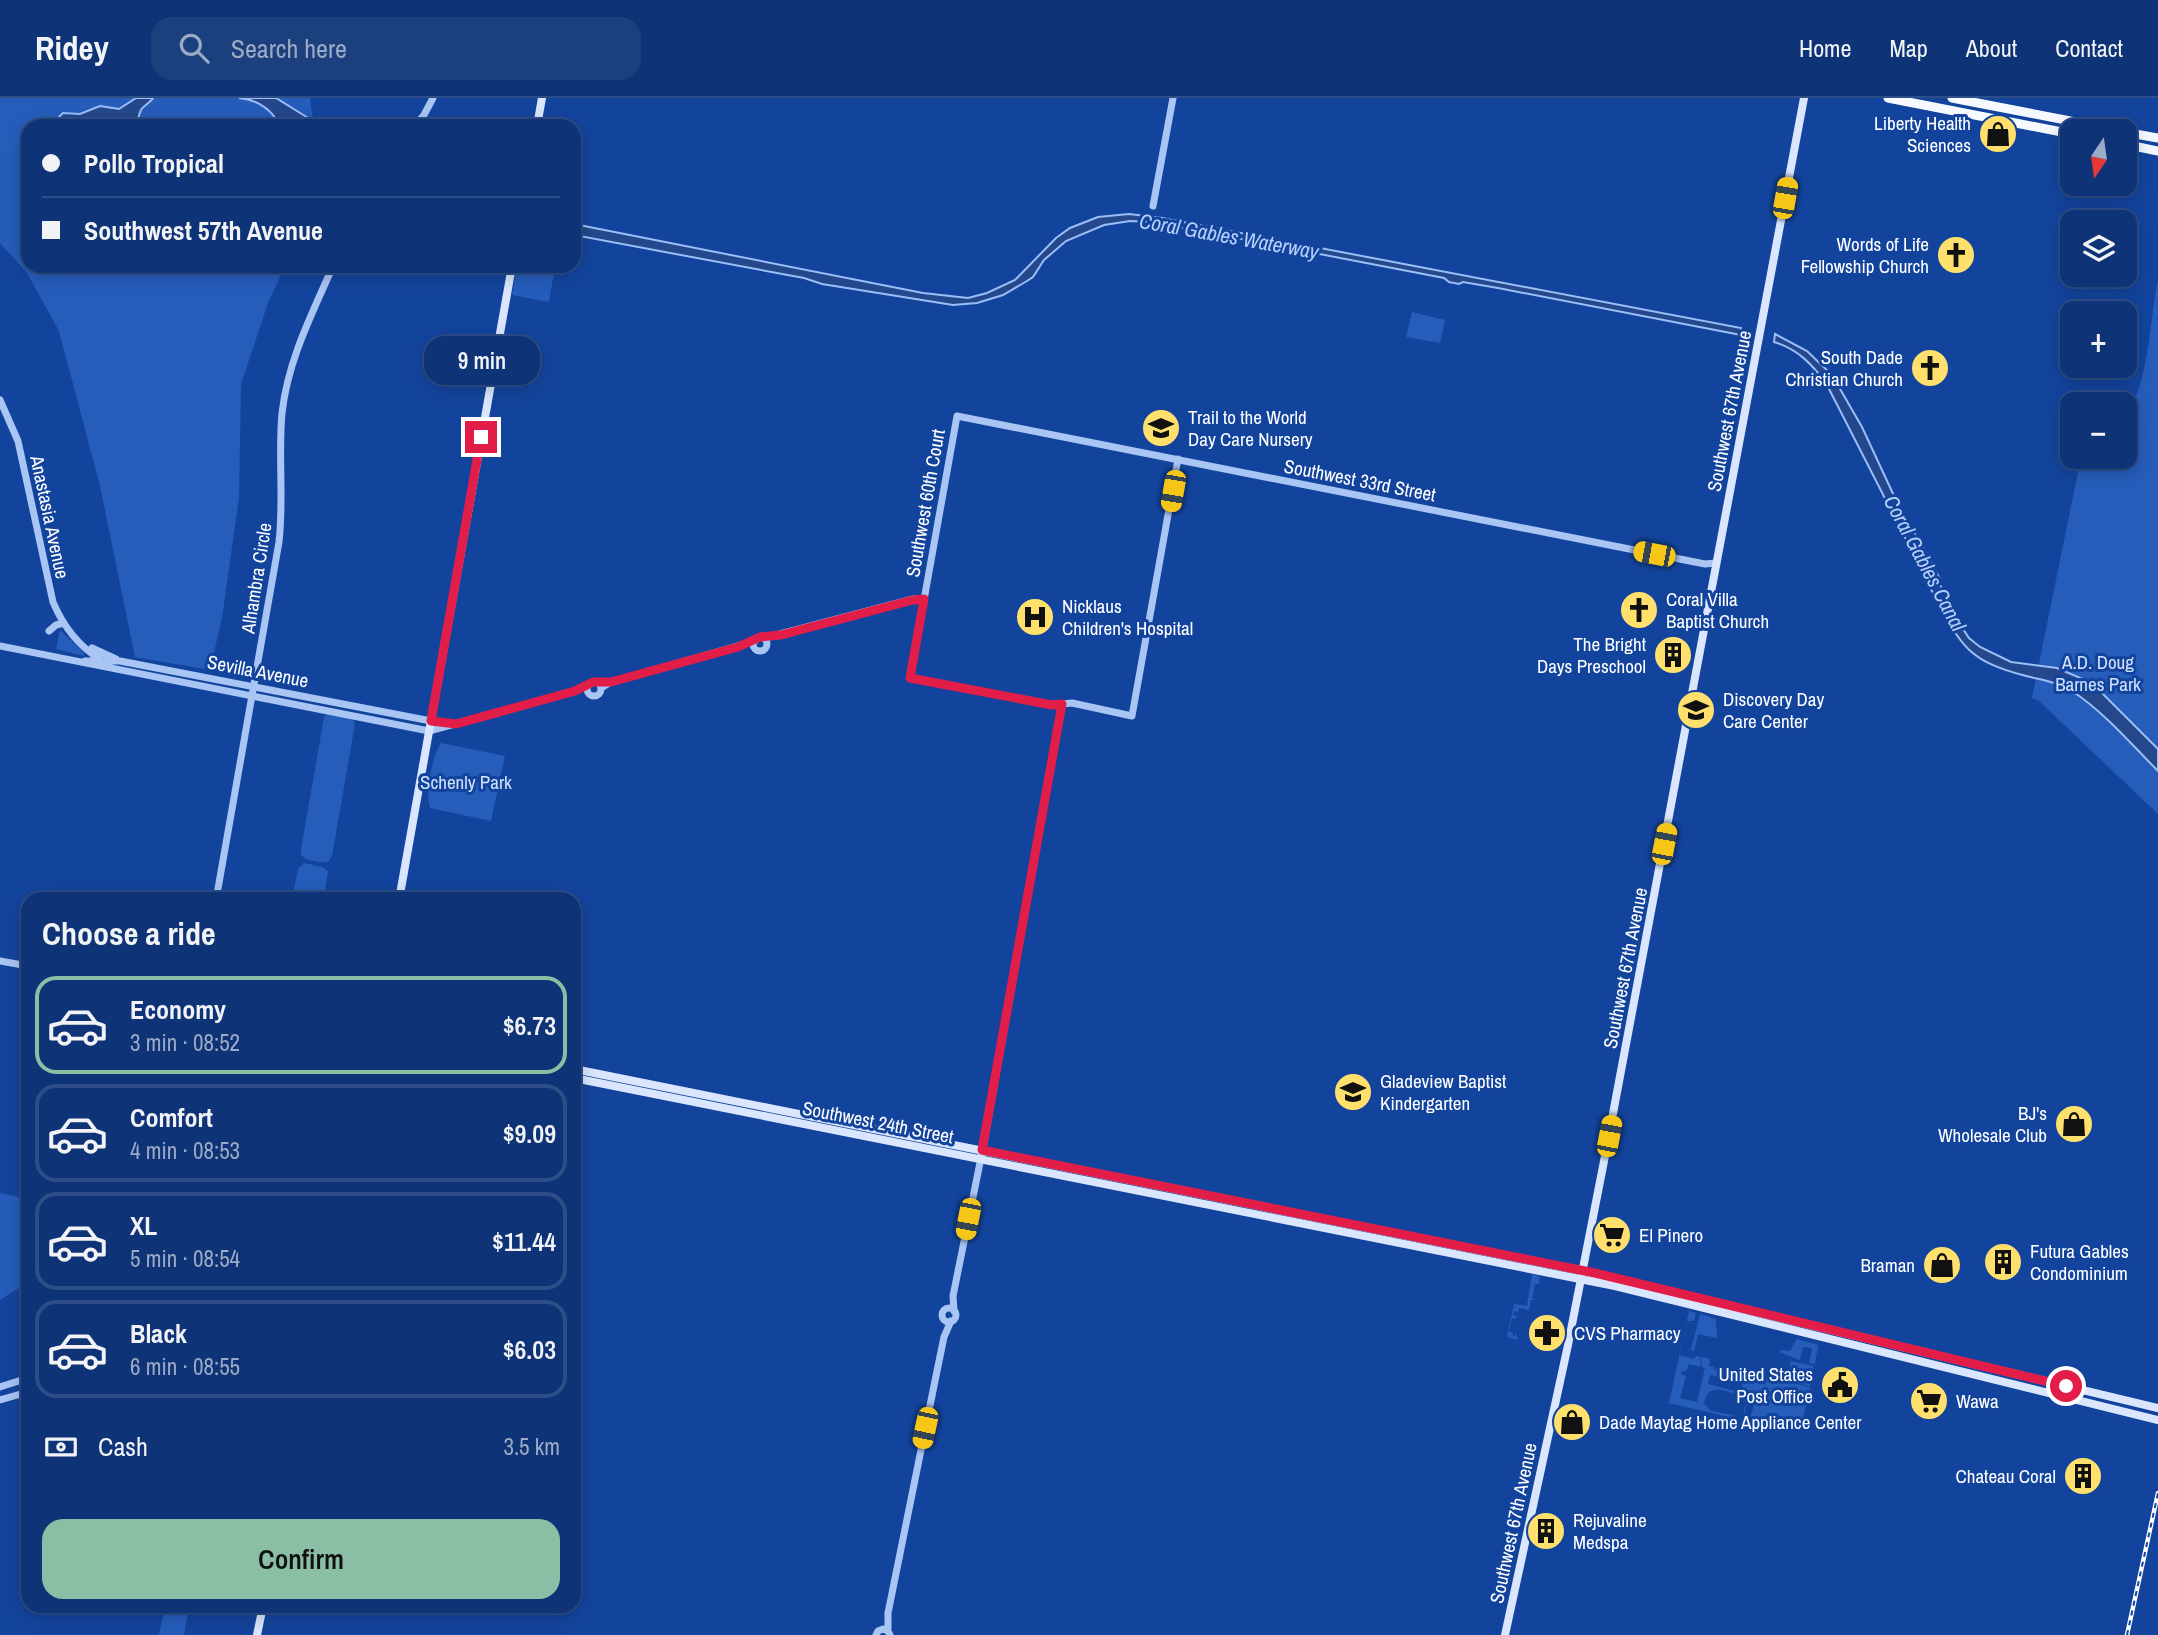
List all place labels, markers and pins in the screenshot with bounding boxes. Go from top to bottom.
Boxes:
place label: Liberty Health Sciences [1874,110,1971,158]
shop icon: Liberty Health Sciences [1977,113,2019,155]
place label: Words of Life Fellowship Church [1801,231,1929,279]
church icon: Words of Life Fellowship Church [1935,234,1977,276]
place label: South Dade Christian Church [1785,344,1903,392]
church icon: South Dade Christian Church [1909,347,1951,389]
place label: Trail to the World Day Care Nursery [1188,404,1313,452]
school or university icon: Trail to the World Day Care Nursery [1140,407,1182,449]
place label: Coral Villa Baptist Church [1666,586,1769,634]
church icon: Coral Villa Baptist Church [1618,589,1660,631]
place label: Nicklaus Children's Hospital [1062,593,1193,641]
hospital icon: Nicklaus Children's Hospital [1014,596,1056,638]
place label: The Bright Days Preschool [1537,631,1647,679]
building icon: The Bright Days Preschool [1652,634,1694,676]
place label: Discovery Day Care Center [1723,686,1824,734]
school or university icon: Discovery Day Care Center [1675,689,1717,731]
place label: Gladeview Baptist Kindergarten [1380,1068,1507,1116]
school or university icon: Gladeview Baptist Kindergarten [1332,1071,1374,1113]
place label: BJ's Wholesale Club [1938,1100,2047,1148]
shop icon: BJ's Wholesale Club [2053,1103,2095,1145]
supermarket icon: El Pinero [1591,1214,1633,1256]
place label: El Pinero [1639,1222,1703,1248]
place label: Futura Gables Condominium [2030,1238,2129,1286]
building icon: Futura Gables Condominium [1982,1241,2024,1283]
shop icon: Braman [1921,1244,1963,1286]
place label: Braman [1860,1252,1915,1278]
pharmacy icon: CVS Pharmacy [1526,1312,1568,1354]
place label: CVS Pharmacy [1574,1320,1681,1346]
place label: United States Post Office [1719,1361,1813,1409]
public building icon: United States Post Office [1819,1364,1861,1406]
supermarket icon: Wawa [1908,1380,1950,1422]
place label: Wawa [1956,1388,1999,1414]
shop icon: Dade Maytag Home Appliance Center [1551,1401,1593,1443]
place label: Dade Maytag Home Appliance Center [1599,1409,1862,1435]
building icon: Chateau Coral [2062,1455,2104,1497]
place label: Chateau Coral [1956,1463,2056,1489]
place label: Rejuvaline Medspa [1573,1507,1647,1555]
building icon: Rejuvaline Medspa [1525,1510,1567,1552]

